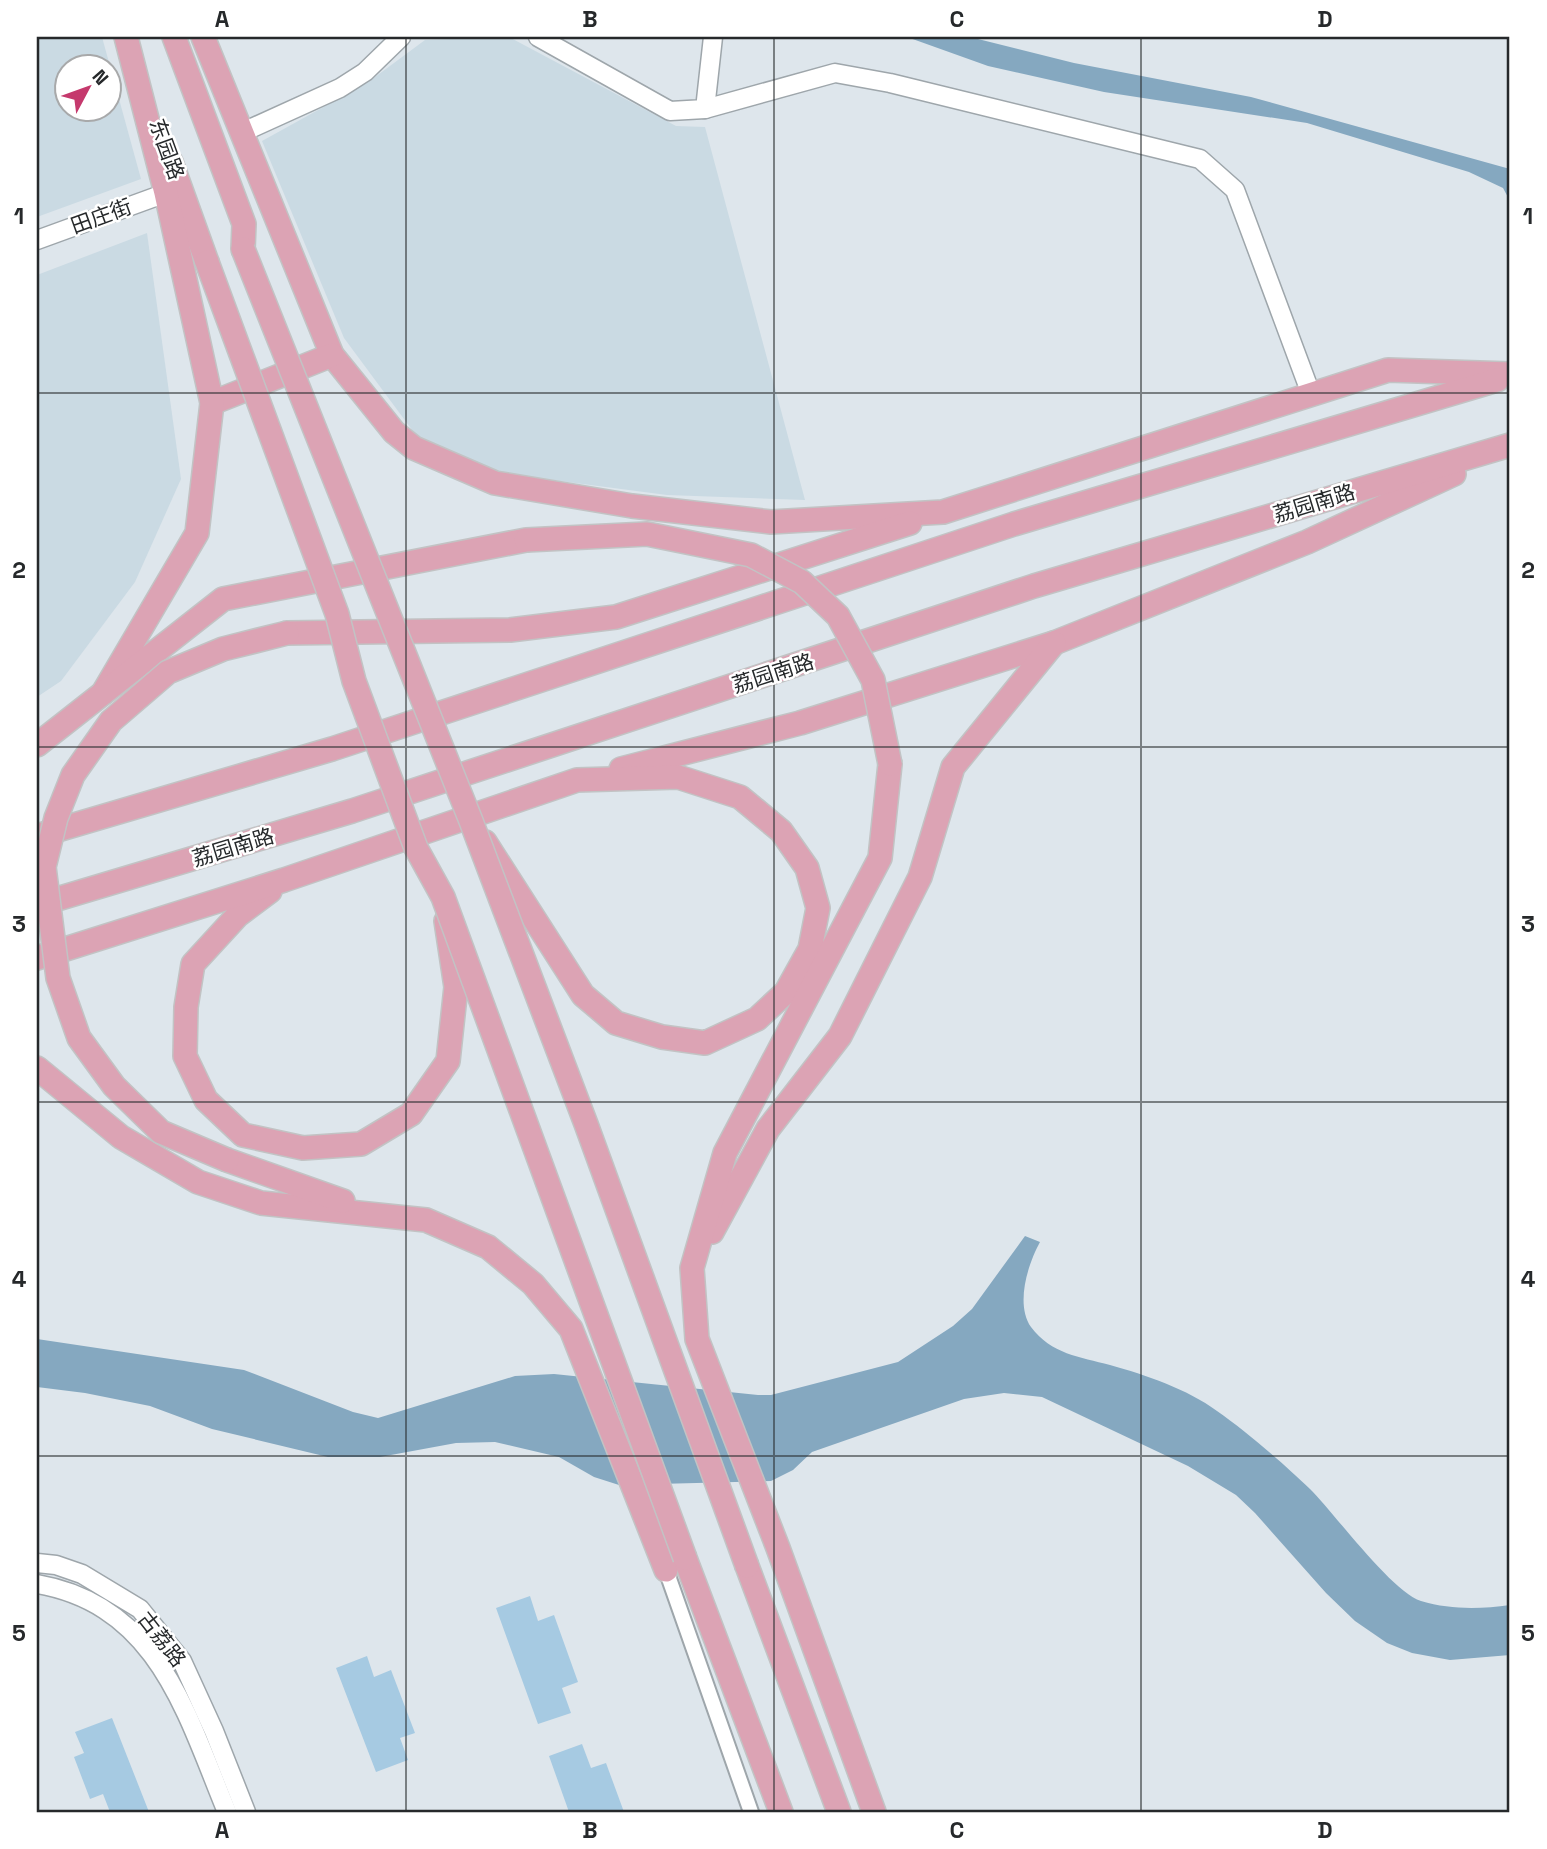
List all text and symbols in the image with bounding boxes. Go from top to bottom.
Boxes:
text: A [215,4,230,34]
text: B [582,4,598,34]
text: C [950,4,964,34]
text: D [1317,4,1333,34]
north arrow [52,52,122,122]
text: N [87,64,114,90]
street label: 东园路 [144,115,190,183]
street label: 田庄街 [67,193,135,239]
text: 1 [14,201,24,231]
text: 1 [1523,201,1533,231]
street label: 荔园南路 [1270,478,1358,528]
text: 2 [12,555,26,585]
text: 2 [1521,555,1535,585]
street label: 荔园南路 [729,647,817,699]
street label: 荔园南路 [189,822,277,872]
text: 3 [12,909,26,939]
text: 3 [1521,909,1535,939]
text: 4 [12,1264,27,1294]
text: 4 [1521,1264,1536,1294]
street label: 古荔路 [132,1606,192,1672]
text: 5 [12,1618,26,1648]
text: 5 [1521,1618,1535,1648]
text: A [215,1815,230,1845]
text: B [582,1815,598,1845]
text: C [950,1815,964,1845]
text: D [1317,1815,1333,1845]

